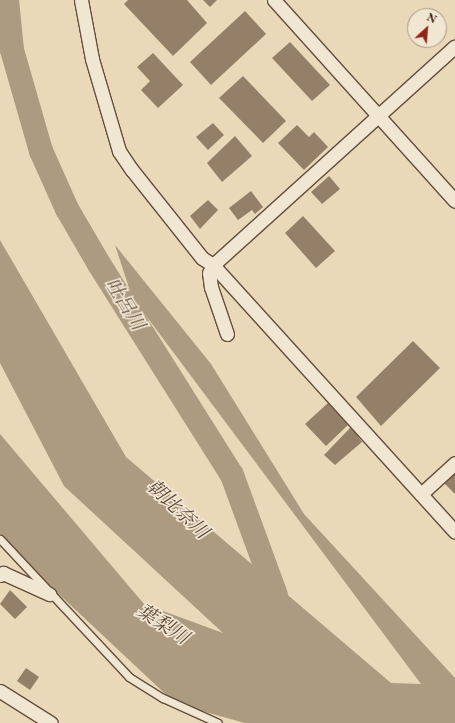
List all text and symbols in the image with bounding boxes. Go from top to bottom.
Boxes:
north arrow [407,8,447,48]
text: N [425,10,439,26]
water label: 吐呂川 [100,274,150,334]
water label: 朝比奈川 [142,475,214,543]
water label: 葉梨川 [133,599,193,649]

